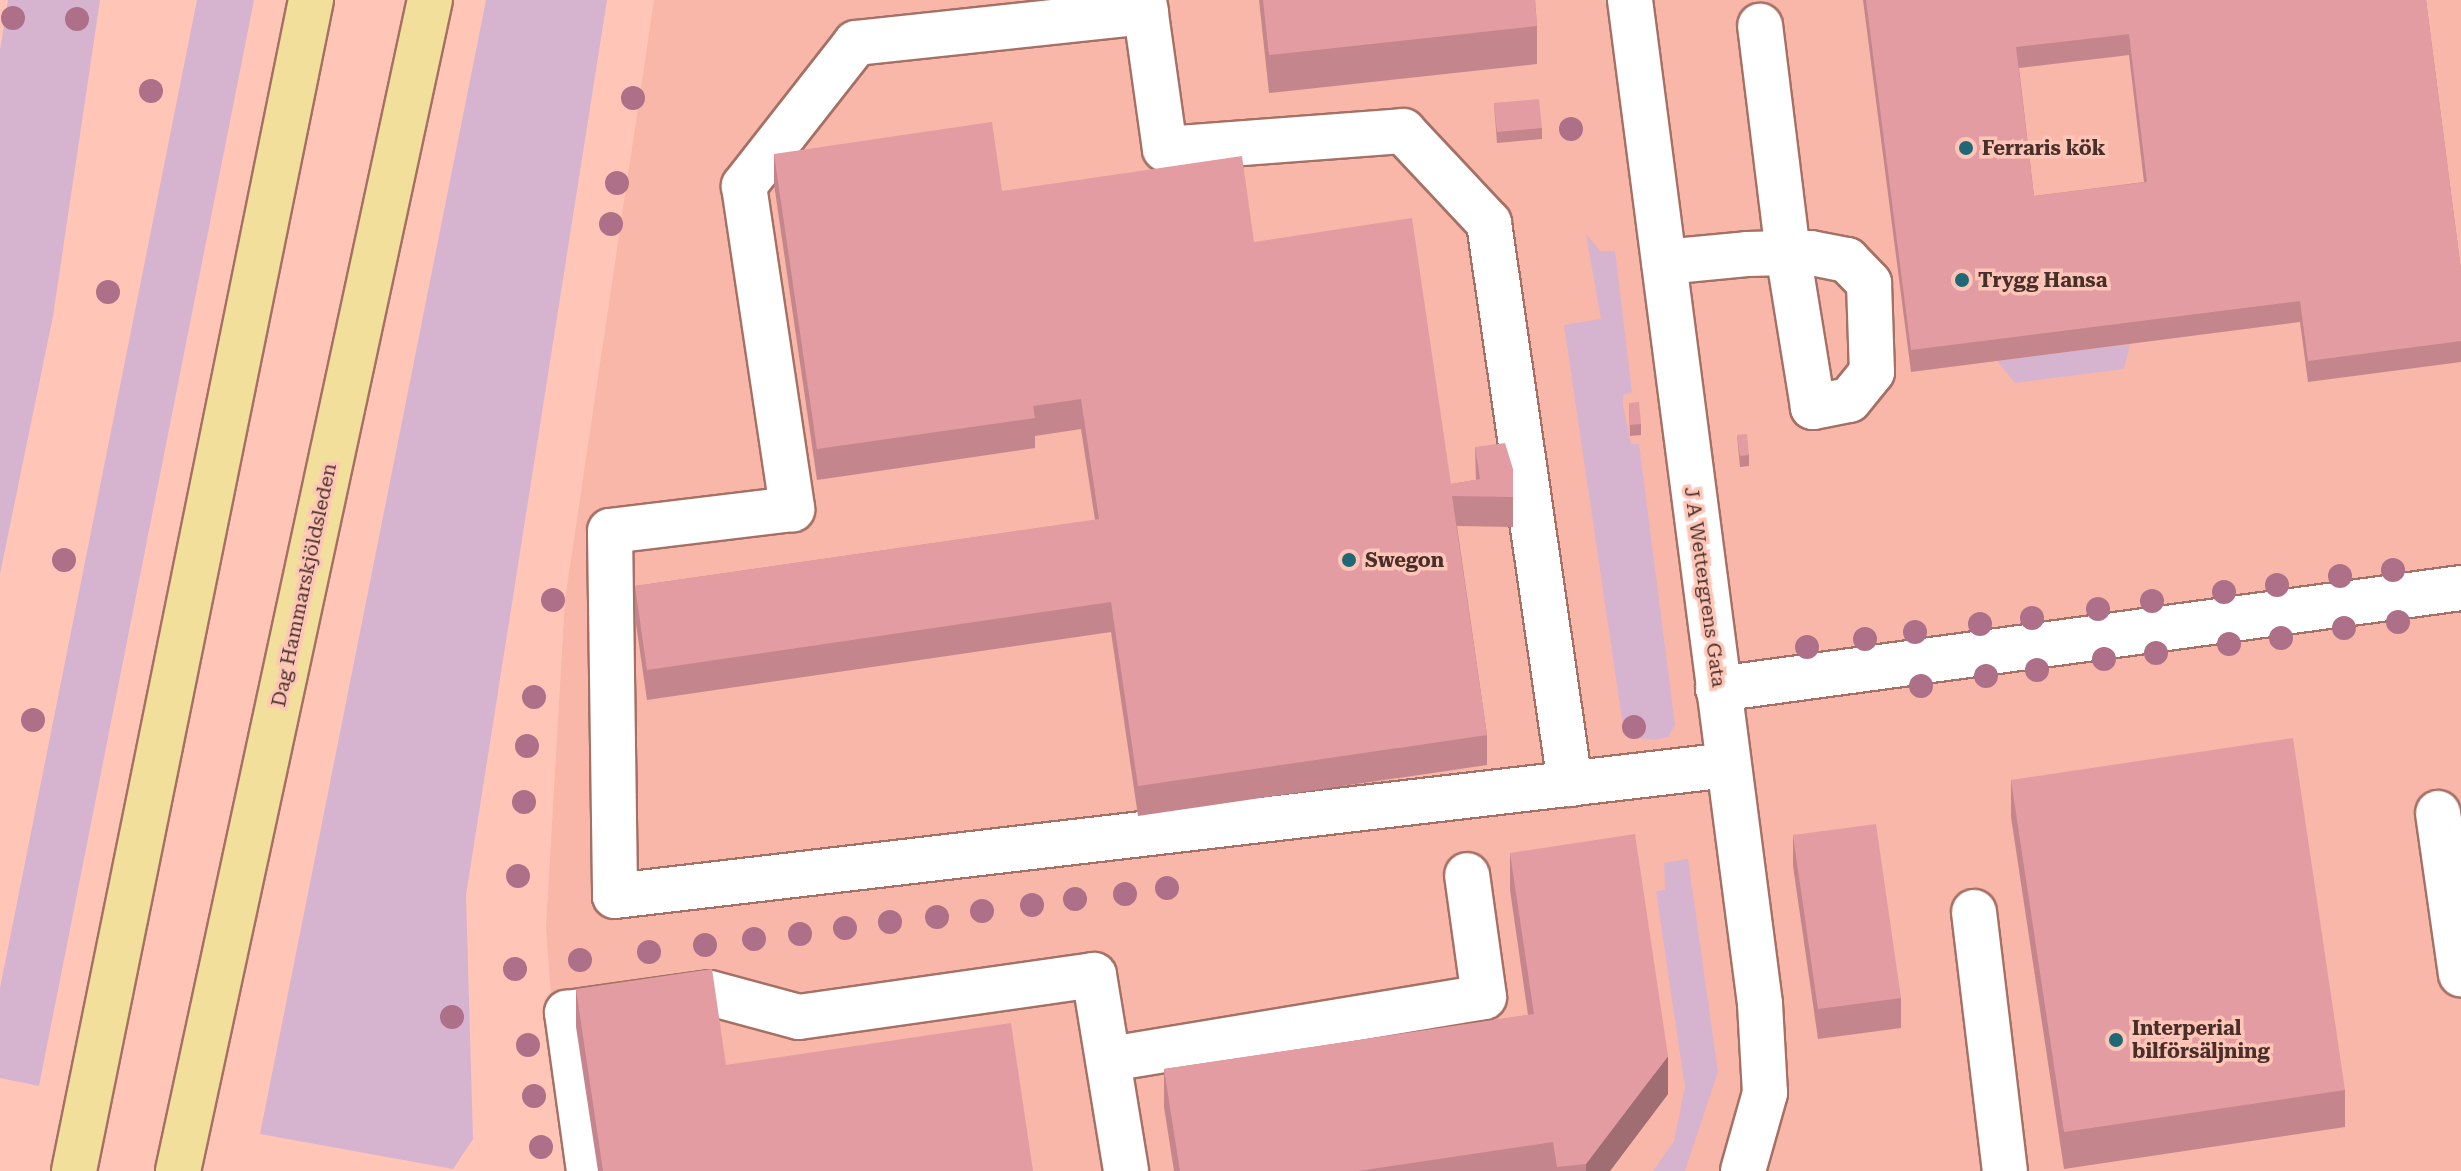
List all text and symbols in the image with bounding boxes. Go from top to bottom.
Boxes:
place label: Ferraris kök [1982,136,2106,160]
marker: Ferraris kök [1957,139,1975,157]
place label: Trygg Hansa [1978,268,2107,292]
marker: Trygg Hansa [1953,271,1971,289]
street label: Dag Hammarskjöldsleden [266,461,342,709]
street label: J A Wettergrens Gata [1679,485,1731,689]
place label: Swegon [1365,548,1444,572]
marker: Swegon [1340,551,1358,569]
place label: Interperial bilförsäljning [2132,1016,2270,1063]
marker: Interperial bilförsäljning [2107,1031,2125,1049]

